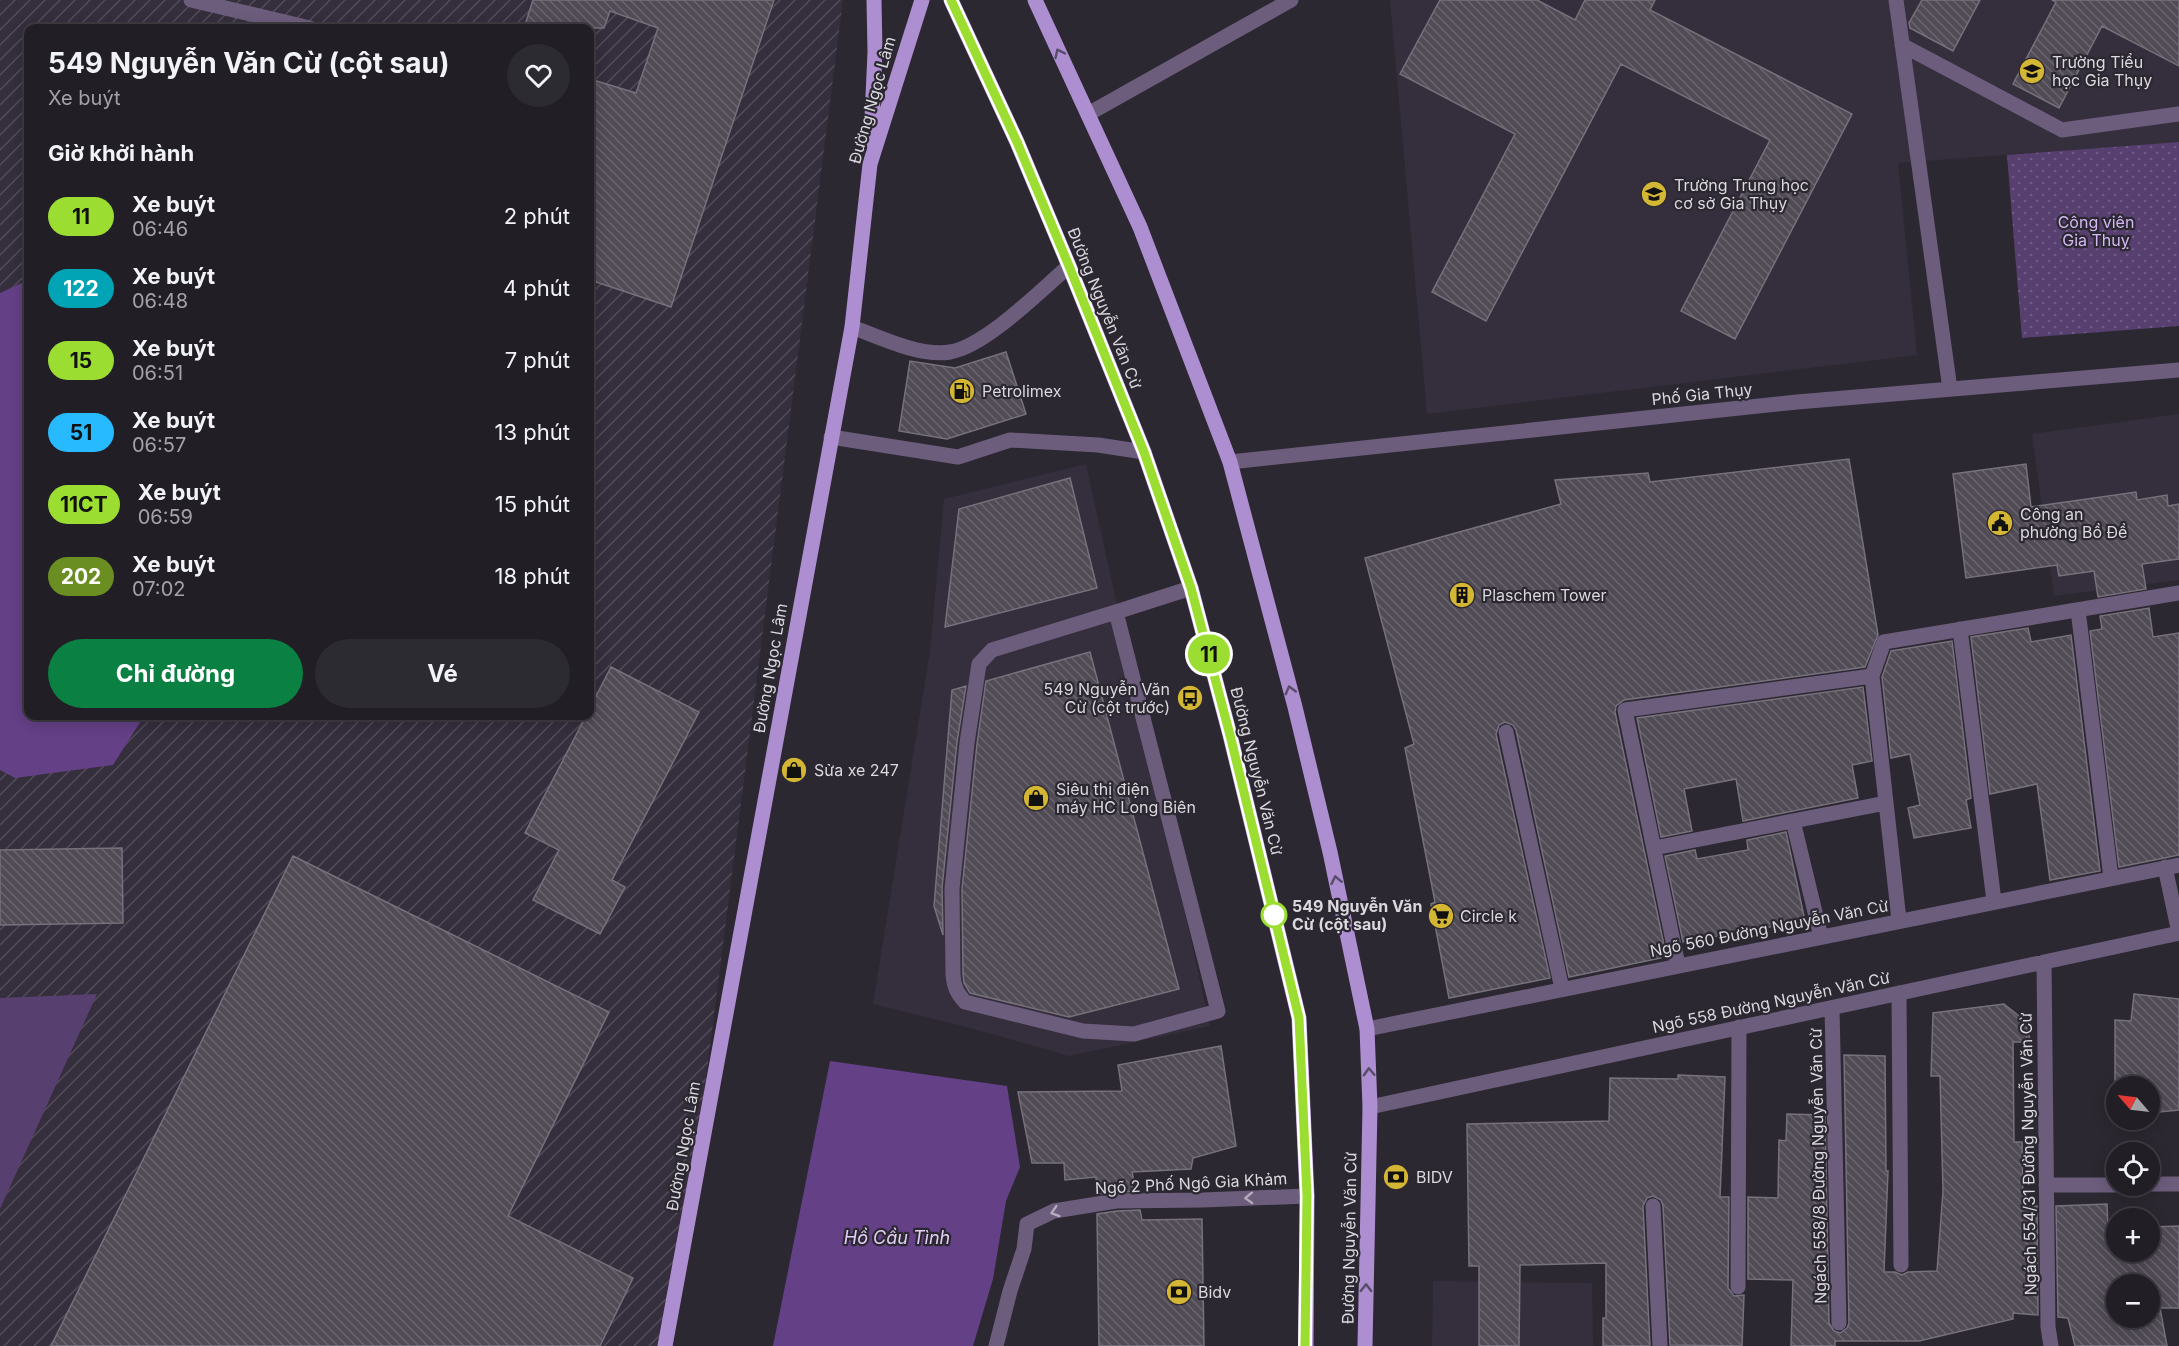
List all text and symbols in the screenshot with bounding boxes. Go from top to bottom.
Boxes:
street label: Đường Ngọc Lâm [844,34,900,166]
button: heart [507,44,570,107]
text: 549 Nguyễn Văn Cừ (cột sau) [48,46,449,80]
one-way arrow [1055,48,1067,59]
place label: Trường Tiểu học Gia Thụy [2052,52,2152,90]
school or university icon: Trường Tiểu học Gia Thụy [2017,56,2047,86]
text: Xe buýt [48,86,121,110]
text: Giờ khởi hành [48,140,194,166]
place label: Trường Trung học cơ sở Gia Thụy [1674,175,1809,213]
school or university icon: Trường Trung học cơ sở Gia Thụy [1639,179,1669,209]
text: Xe buýt [132,191,215,217]
text: 2 phút [504,203,570,229]
text: 11 [72,204,90,229]
park label: Công viên Gia Thuỵ [2058,212,2134,250]
text: 06:46 [132,217,188,241]
street label: Đường Nguyễn Văn Cừ [1063,224,1147,392]
text: Xe buýt [132,263,215,289]
text: 4 phút [503,275,570,301]
text: 122 [63,276,99,301]
text: 06:48 [132,289,188,313]
text: Xe buýt [132,335,215,361]
text: 7 phút [505,347,570,373]
text: 15 [70,348,92,373]
text: 06:51 [132,361,183,385]
fuel station icon: Petrolimex [947,376,977,406]
street label: Phố Gia Thụy [1651,379,1753,409]
place label: Petrolimex [982,381,1062,401]
text: Xe buýt [132,407,215,433]
text: 13 phút [495,419,570,445]
text: 51 [70,420,92,445]
text: 06:57 [132,433,186,457]
text: Xe buýt [138,479,221,505]
text: 15 phút [495,491,570,517]
text: 11CT [60,492,108,517]
place label: Công an phường Bồ Đề [2020,504,2127,542]
text: 06:59 [138,505,193,529]
public building icon: Công an phường Bồ Đề [1985,508,2015,538]
text: Xe buýt [132,551,215,577]
text: 18 phút [495,563,570,589]
text: 202 [61,564,101,589]
text: 07:02 [132,577,185,601]
building icon: Plaschem Tower [1447,580,1477,610]
place label: Plaschem Tower [1482,585,1607,605]
street label: Đường Ngọc Lâm [749,602,791,734]
line badge: 11 [1182,634,1236,674]
button: Chỉ đường [48,639,303,708]
button: Vé [315,639,570,708]
text: 11 [1200,642,1218,667]
place label: 549 Nguyễn Văn Cừ (cột trước) [1044,679,1170,717]
bus stop icon: 549 Nguyễn Văn Cừ (cột trước) [1175,683,1205,713]
street label: Đường Nguyễn Văn Cừ [1226,685,1288,857]
one-way arrow [1285,685,1298,695]
shop icon: Sửa xe 247 [779,755,809,785]
place label: Sửa xe 247 [814,760,899,780]
place label: Siêu thị điện máy HC Long Biên [1056,779,1196,817]
shop icon: Siêu thị điện máy HC Long Biên [1021,783,1051,813]
one-way arrow [1330,875,1343,885]
street label: Ngõ 560 Đường Nguyễn Văn Cừ [1648,895,1890,961]
place label: 549 Nguyễn Văn Cừ (cột sau) [1292,896,1422,934]
supermarket icon: Circle k [1426,901,1456,931]
marker: 549 Nguyễn Văn Cừ (cột sau) [1261,902,1287,928]
place label: Circle k [1460,906,1517,926]
street label: Ngõ 558 Đường Nguyễn Văn Cừ [1651,967,1892,1037]
street label: Ngách 554/31 Đường Nguyễn Văn Cừ [2016,1012,2040,1295]
street label: Ngách 558/8 Đường Nguyễn Văn Cừ [1806,1028,1830,1304]
one-way arrow [1362,1067,1375,1076]
north arrow [2106,1076,2160,1130]
map controls [2106,1076,2160,1328]
street label: Đường Ngọc Lâm [662,1080,704,1212]
button: locate [2106,1142,2160,1196]
street label: Đường Nguyễn Văn Cừ [1337,1152,1361,1324]
bank icon: BIDV [1381,1162,1411,1192]
place label: BIDV [1416,1167,1453,1187]
street label: Ngõ 2 Phố Ngô Gia Khảm [1094,1168,1288,1198]
one-way arrow [1244,1192,1253,1205]
one-way arrow [1050,1205,1061,1217]
button: + [2106,1208,2160,1262]
water label: Hồ Cầu Tình [844,1227,950,1248]
button: − [2106,1274,2160,1328]
bank icon: Bidv [1164,1277,1194,1307]
place label: Bidv [1198,1282,1231,1302]
one-way arrow [1360,1283,1373,1292]

